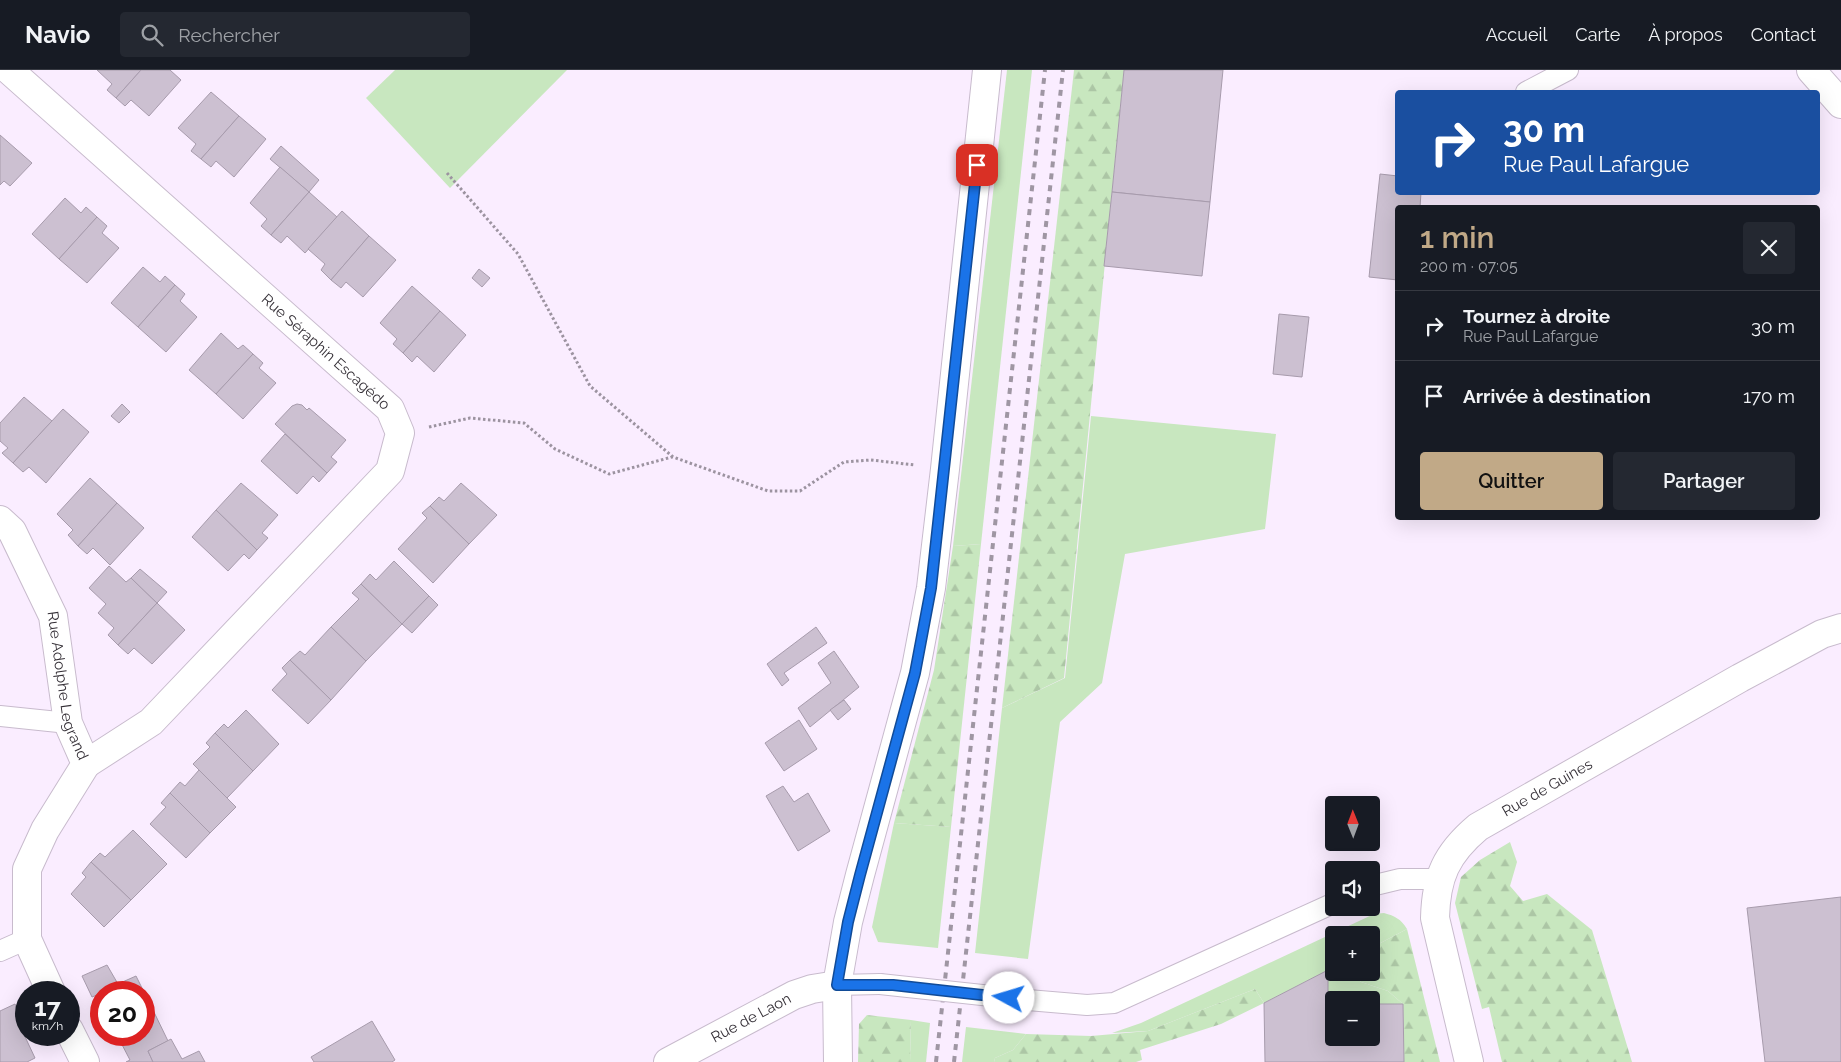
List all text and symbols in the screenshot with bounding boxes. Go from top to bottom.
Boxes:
search box [120,12,470,57]
text: Navio [25,20,90,49]
icon: search [138,21,166,49]
text: Rechercher [178,24,280,46]
text: Accueil [1486,24,1547,45]
text: Carte [1575,24,1620,45]
text: À propos [1648,24,1723,45]
text: Contact [1751,24,1816,45]
text: 30 m [1503,109,1585,150]
icon: right [1420,110,1485,175]
pin [956,144,998,186]
icon: arrive [963,151,991,179]
text: Rue Paul Lafargue [1503,151,1689,177]
text: 1 min [1420,220,1495,255]
button: close [1743,222,1795,274]
text: 200 m · 07:05 [1420,257,1518,276]
street label: Rue Séraphin Escagédo [258,290,394,414]
text: Tournez à droite [1463,305,1610,327]
icon: right [1420,312,1448,340]
text: 30 m [1751,315,1795,337]
text: Rue Paul Lafargue [1463,327,1598,346]
icon: arrive [1420,382,1448,410]
text: Arrivée à destination [1463,385,1651,407]
text: 170 m [1743,385,1795,407]
button: Quitter [1420,452,1603,510]
button: Partager [1613,452,1795,510]
street label: Rue Adolphe Legrand [43,610,92,763]
street label: Rue de Guines [1499,755,1595,821]
north arrow [1325,796,1380,851]
map controls [1325,796,1380,1046]
button: sound [1325,861,1380,916]
button: + [1325,926,1380,981]
position arrow [982,971,1034,1023]
speed limit sign: 20 [90,981,155,1046]
street label: Rue de Laon [708,989,794,1046]
button: − [1325,991,1380,1046]
text: 17 [34,992,61,1022]
text: km/h [32,1019,63,1033]

